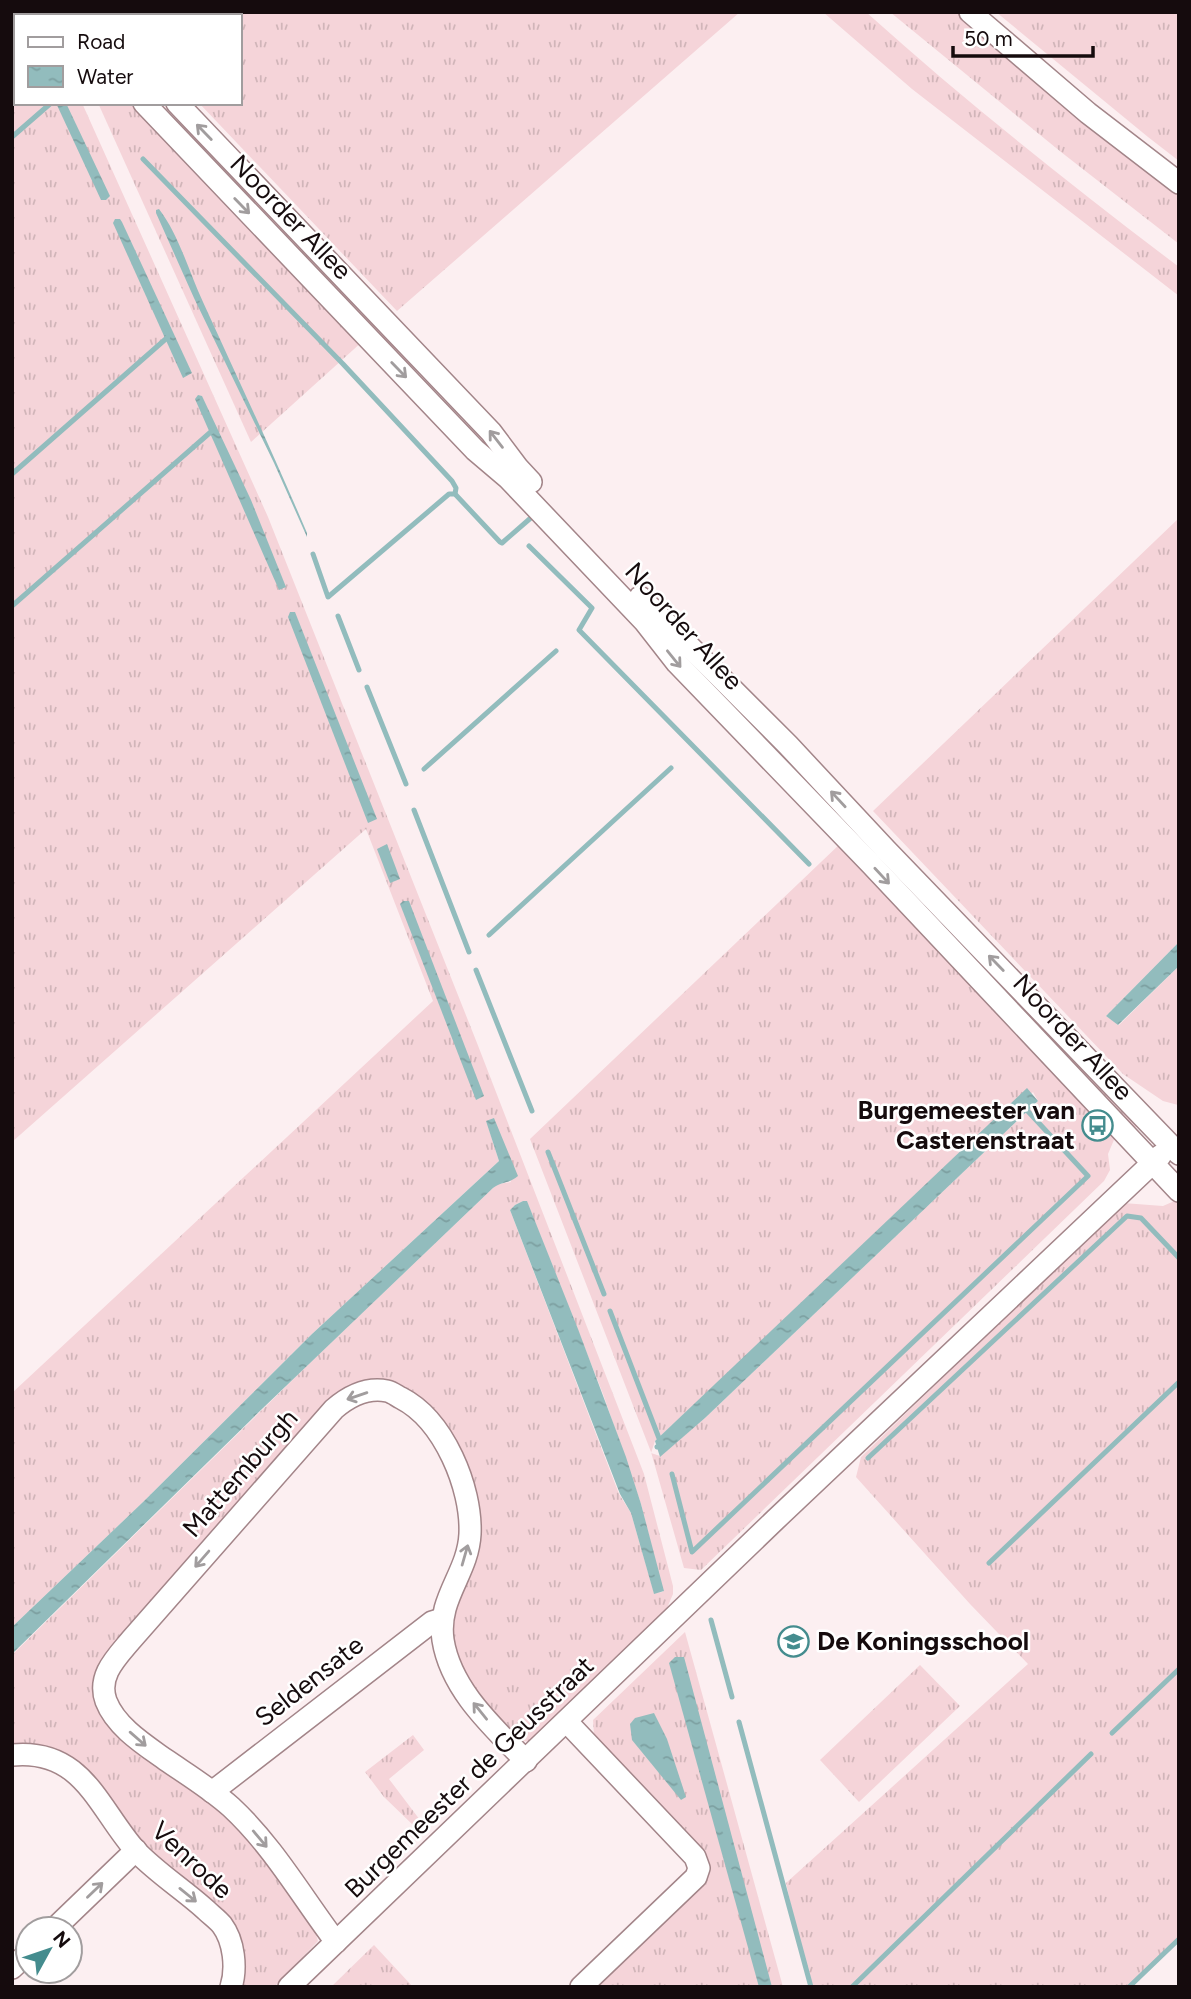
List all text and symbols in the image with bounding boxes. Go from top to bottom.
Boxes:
legend [14,14,242,105]
scale bar [953,14,1093,58]
text: 50 m [964,26,1013,51]
text: Road [77,29,125,54]
text: Water [77,64,133,89]
one-way arrow [196,124,213,141]
street label: Noorder Allee [224,148,358,286]
one-way arrow [233,197,250,214]
one-way arrow [390,362,407,379]
one-way arrow [488,431,503,449]
street label: Noorder Allee [618,555,750,697]
one-way arrow [666,649,681,667]
one-way arrow [830,791,847,808]
one-way arrow [873,867,890,884]
one-way arrow [987,955,1004,972]
street label: Noorder Allee [1006,967,1140,1107]
place label: Burgemeester van Casterenstraat [858,1094,1075,1156]
bus stop icon: Burgemeester van Casterenstraat [1081,1108,1115,1142]
one-way arrow [347,1391,369,1403]
street label: Mattemburgh [176,1402,304,1544]
one-way arrow [459,1544,472,1567]
one-way arrow [194,1550,210,1568]
school or university icon: De Koningsschool [777,1624,811,1658]
place label: De Koningsschool [817,1625,1029,1657]
street label: Seldensate [248,1629,370,1733]
street label: Burgemeester de Geusstraat [338,1649,600,1905]
one-way arrow [472,1702,487,1720]
one-way arrow [129,1731,147,1747]
street label: Venrode [145,1815,239,1905]
one-way arrow [252,1830,268,1848]
one-way arrow [86,1881,103,1898]
one-way arrow [178,1887,196,1902]
north arrow [14,1915,84,1985]
text: N [48,1926,75,1952]

